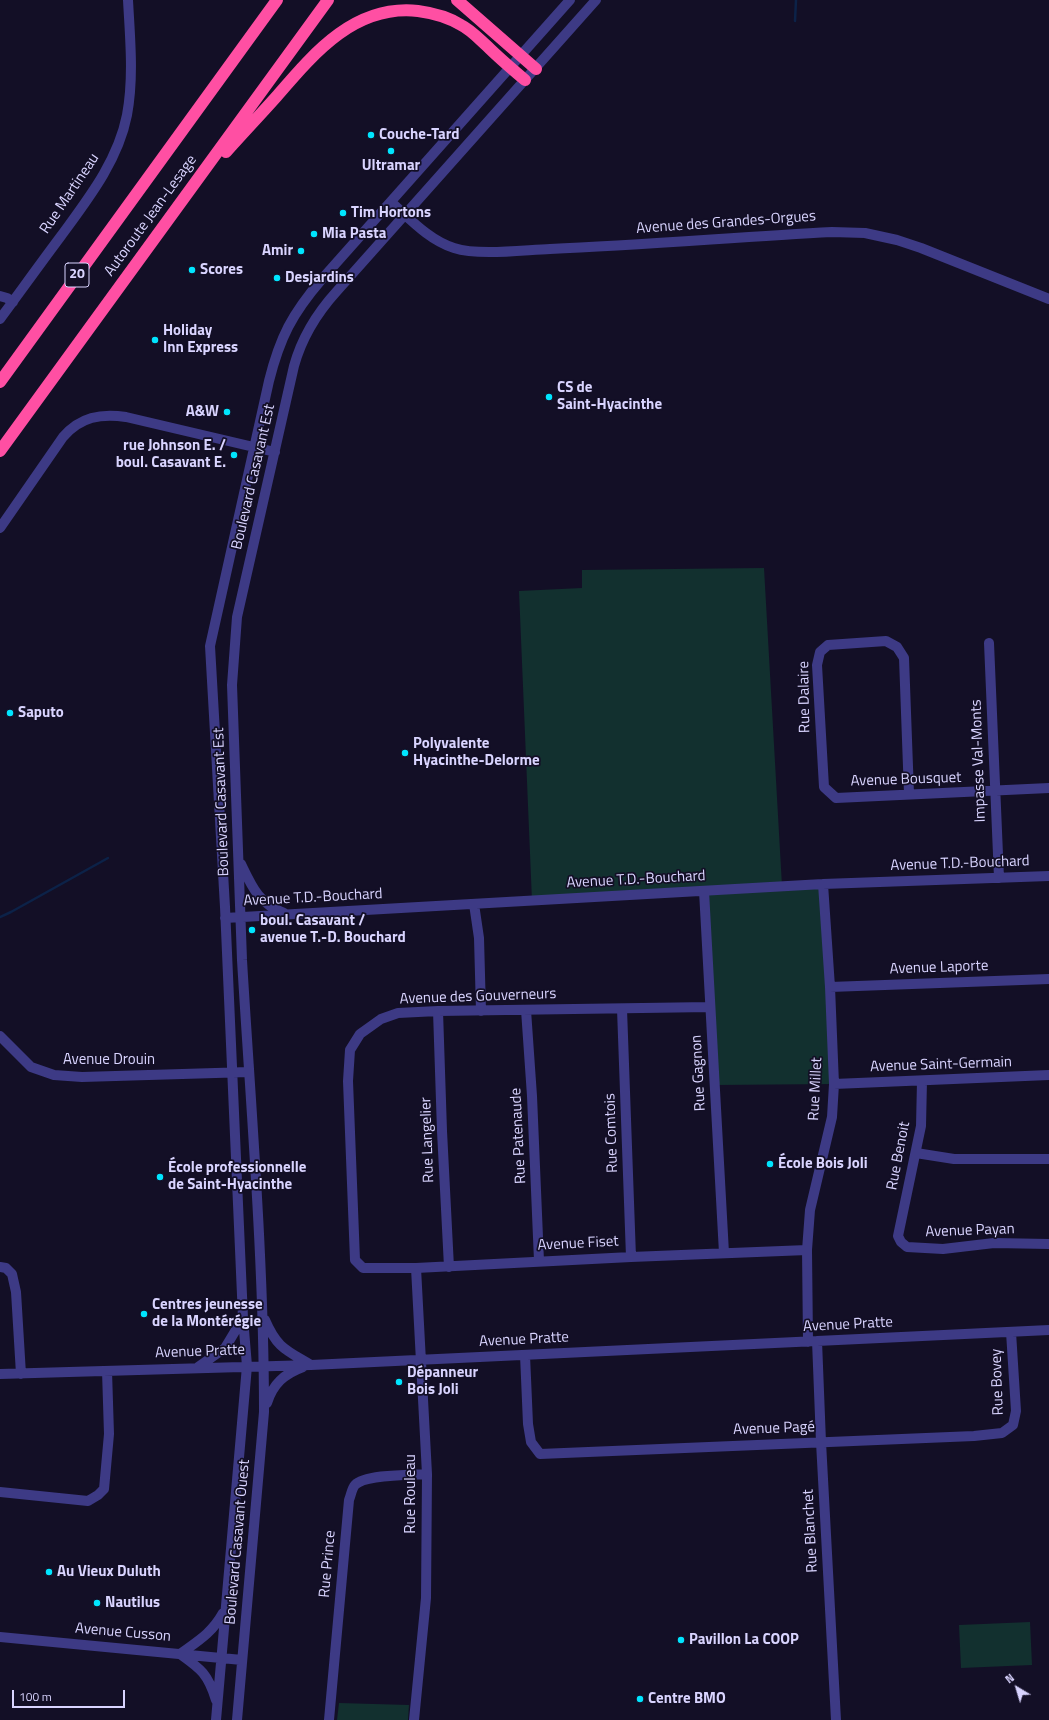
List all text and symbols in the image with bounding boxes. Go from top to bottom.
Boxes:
place label: Couche-Tard [379,126,459,144]
marker: Couche-Tard [366,130,376,140]
marker: Ultramar [386,146,396,156]
street label: Rue Martineau [37,150,103,238]
street label: Autoroute Jean-Lesage [101,152,201,280]
place label: Ultramar [362,157,420,175]
place label: Tim Hortons [351,204,431,222]
marker: Tim Hortons [338,208,348,218]
street label: Avenue des Grandes-Orgues [636,208,816,238]
place label: Mia Pasta [322,225,386,243]
marker: Mia Pasta [309,229,319,239]
place label: Amir [262,242,293,260]
marker: Amir [296,246,306,256]
place label: Scores [200,261,243,279]
road number: 20 [65,263,89,287]
marker: Scores [187,265,197,275]
place label: Desjardins [285,269,354,287]
marker: Desjardins [272,273,282,283]
place label: Holiday Inn Express [163,322,238,357]
marker: Holiday Inn Express [150,335,160,345]
place label: CS de Saint-Hyacinthe [557,379,662,414]
marker: CS de Saint-Hyacinthe [544,392,554,402]
place label: A&W [186,403,219,421]
street label: Boulevard Casavant Est [229,403,279,551]
marker: A&W [222,407,232,417]
place label: rue Johnson E. / boul. Casavant E. [116,437,226,472]
marker: rue Johnson E. / boul. Casavant E. [229,450,239,460]
street label: Rue Dalaire [795,661,815,733]
street label: Impasse Val-Monts [968,699,990,823]
place label: Saputo [18,704,64,722]
marker: Saputo [5,708,15,718]
street label: Boulevard Casavant Est [210,727,234,877]
place label: Polyvalente Hyacinthe-Delorme [413,735,540,770]
marker: Polyvalente Hyacinthe-Delorme [400,748,410,758]
street label: Avenue Bousquet [850,769,962,791]
street label: Avenue T.D.-Bouchard [890,853,1030,875]
street label: Avenue T.D.-Bouchard [566,867,706,893]
street label: Avenue T.D.-Bouchard [243,885,383,911]
place label: boul. Casavant / avenue T.-D. Bouchard [260,912,406,947]
marker: boul. Casavant / avenue T.-D. Bouchard [247,925,257,935]
street label: Avenue Laporte [889,957,989,979]
street label: Avenue des Gouverneurs [399,985,557,1009]
street label: Rue Gagnon [688,1034,710,1112]
street label: Avenue Drouin [63,1051,155,1069]
street label: Avenue Saint-Germain [870,1054,1012,1076]
street label: Rue Millet [805,1057,827,1121]
street label: Rue Patenaude [507,1087,531,1185]
street label: Rue Comtois [602,1093,622,1173]
street label: Rue Langelier [418,1097,438,1183]
street label: Rue Benoit [884,1120,914,1192]
place label: École Bois Joli [778,1155,868,1173]
place label: École professionnelle de Saint-Hyacinthe [168,1159,306,1194]
marker: École Bois Joli [765,1159,775,1169]
marker: École professionnelle de Saint-Hyacinthe [155,1172,165,1182]
street label: Avenue Payan [925,1220,1015,1242]
street label: Avenue Fiset [537,1233,619,1255]
place label: Centres jeunesse de la Montérégie [152,1296,263,1331]
marker: Centres jeunesse de la Montérégie [139,1309,149,1319]
street label: Avenue Pratte [803,1314,893,1336]
street label: Avenue Pratte [479,1329,569,1351]
street label: Avenue Pratte [155,1341,245,1363]
street label: Rue Bovey [988,1348,1008,1416]
place label: Dépanneur Bois Joli [407,1364,478,1399]
marker: Dépanneur Bois Joli [394,1377,404,1387]
street label: Avenue Pagé [733,1419,815,1439]
street label: Rue Rouleau [402,1454,420,1534]
street label: Boulevard Casavant Ouest [222,1459,254,1625]
street label: Rue Blanchet [800,1489,822,1573]
street label: Rue Prince [316,1530,340,1598]
place label: Au Vieux Duluth [57,1563,161,1581]
marker: Au Vieux Duluth [44,1567,54,1577]
place label: Nautilus [105,1594,160,1612]
marker: Nautilus [92,1598,102,1608]
street label: Avenue Cusson [74,1620,172,1646]
place label: Pavillon La COOP [689,1631,799,1649]
marker: Pavillon La COOP [676,1635,686,1645]
north arrow [997,1668,1037,1708]
text: N [1002,1670,1018,1687]
scale bar [14,1682,127,1708]
text: 100 m [19,1687,52,1706]
place label: Centre BMO [648,1690,726,1708]
marker: Centre BMO [635,1694,645,1704]

